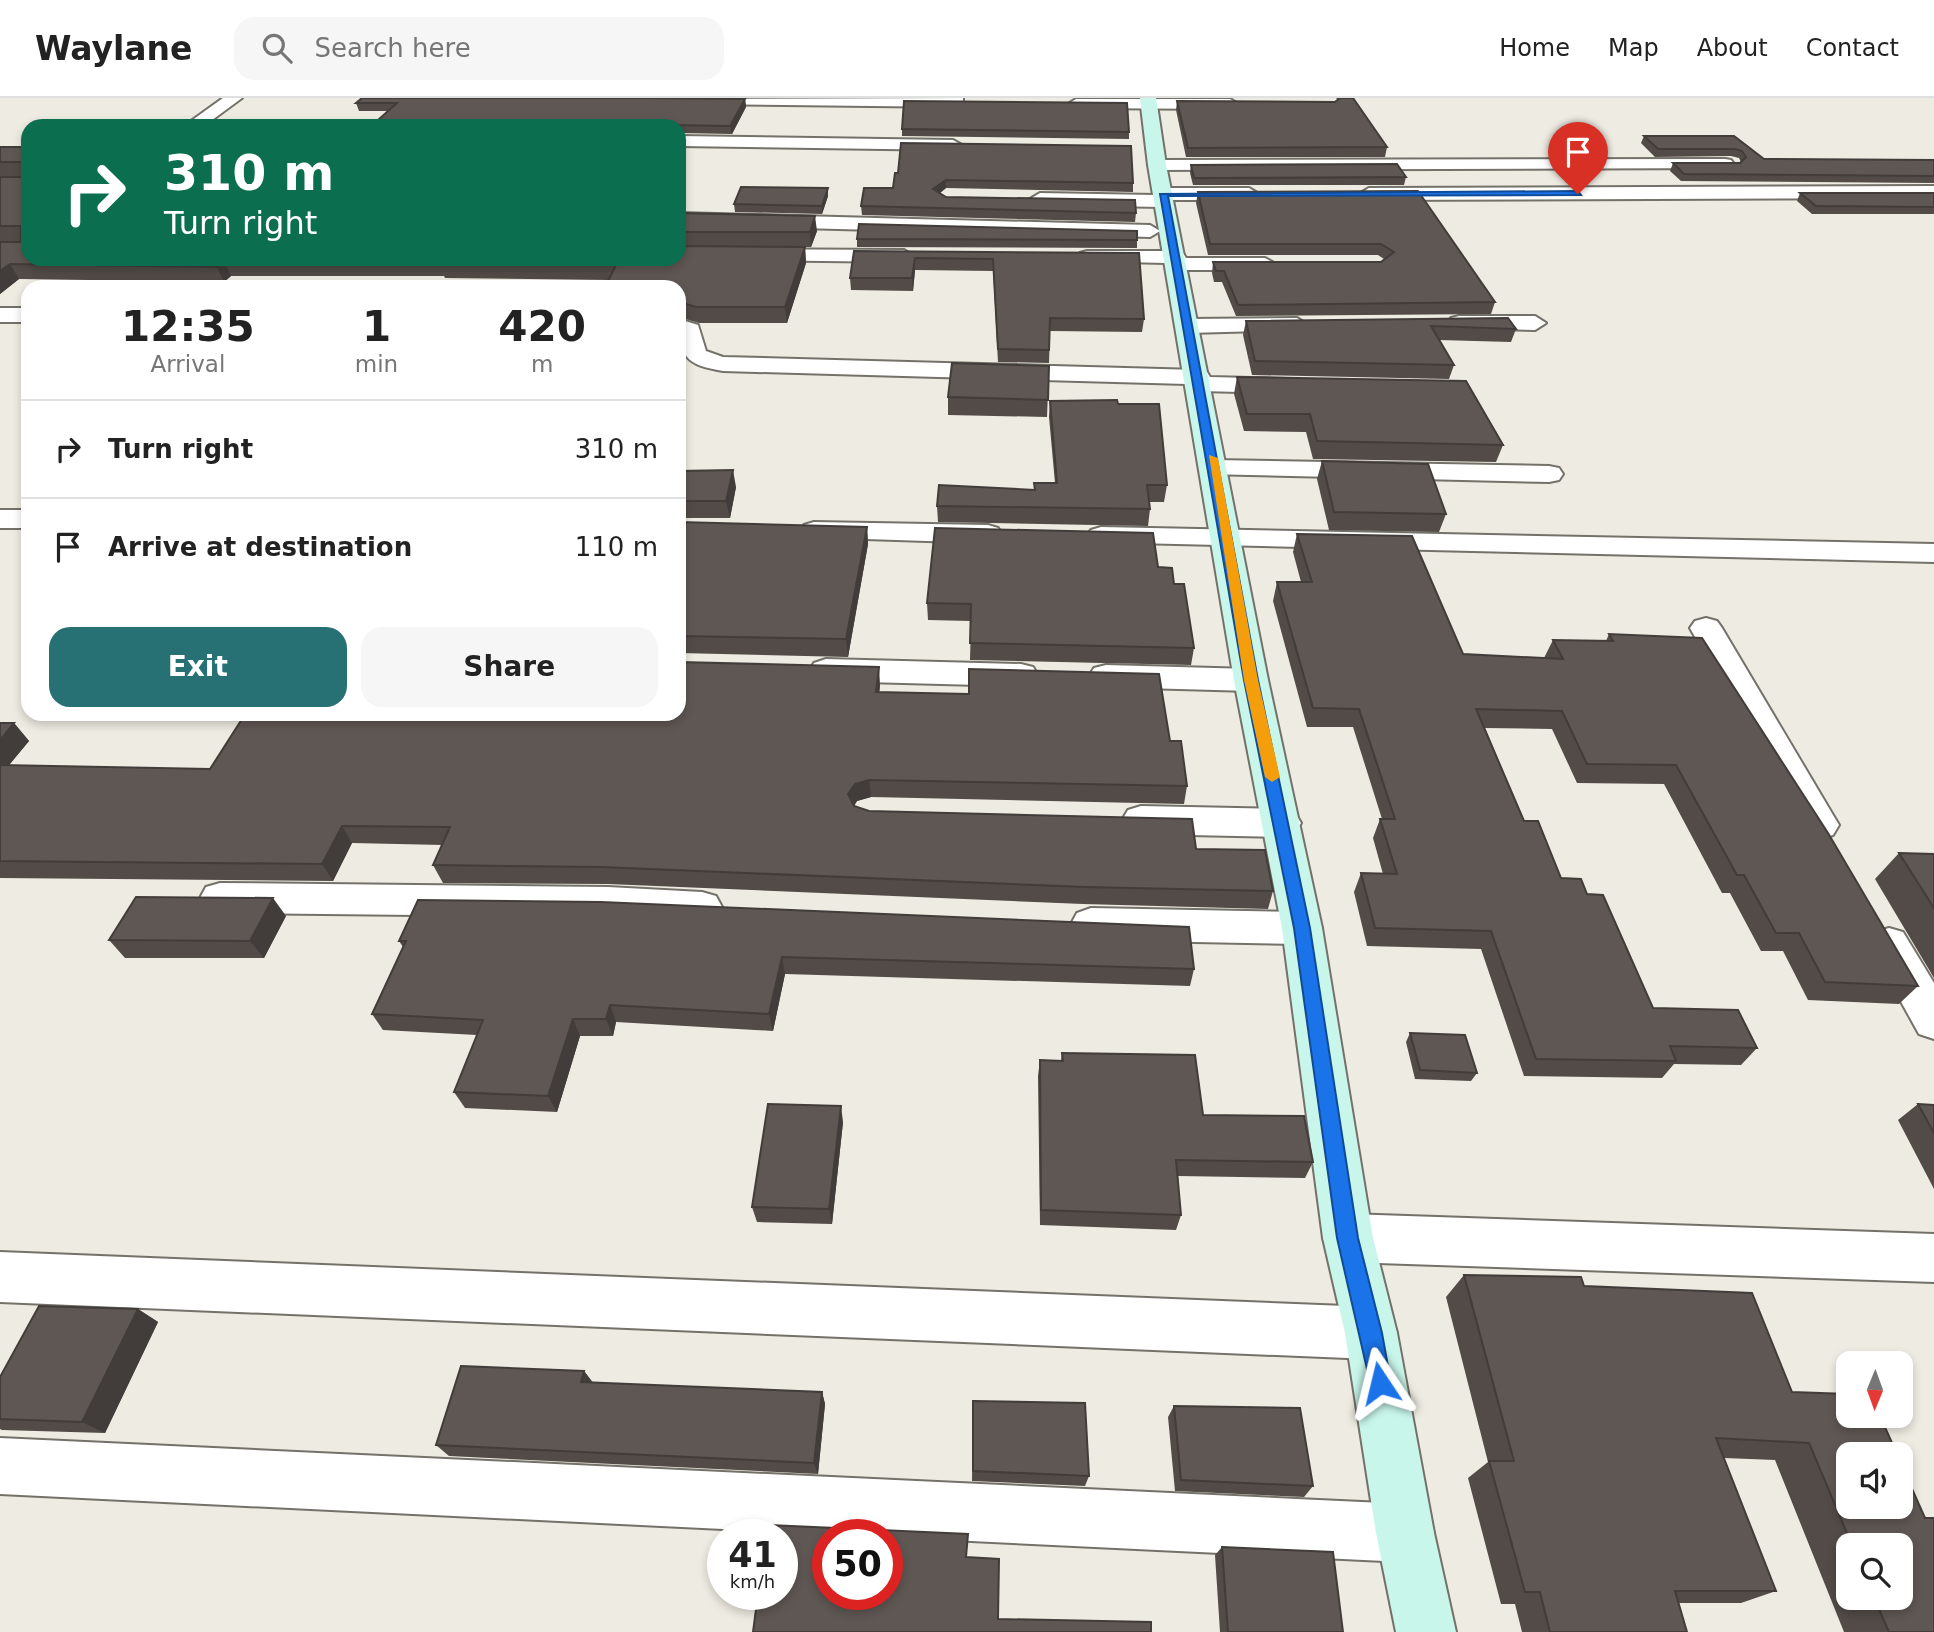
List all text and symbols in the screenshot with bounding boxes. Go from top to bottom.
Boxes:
search box [234,17,724,80]
text: Waylane [35,29,192,68]
icon: search [258,29,296,67]
text: Search here [314,33,471,63]
text: Home [1499,34,1570,62]
text: Map [1608,34,1659,62]
text: About [1697,34,1768,62]
text: Contact [1806,34,1899,62]
pin [1548,122,1608,194]
icon: arrive [1559,133,1597,171]
text: 310 m [164,145,334,202]
icon: right [49,147,140,238]
text: Turn right [164,204,317,242]
text: 12:35 [121,302,255,351]
text: 1 [362,302,391,351]
text: 420 [498,302,586,351]
text: Arrival [151,351,225,377]
text: min [355,351,398,377]
text: m [531,351,553,377]
icon: right [49,430,87,468]
text: Turn right [108,434,253,464]
text: 310 m [575,434,658,464]
icon: arrive [49,528,87,566]
text: Arrive at destination [108,532,412,562]
text: 110 m [575,532,658,562]
button: Exit [49,627,347,707]
button: Share [361,627,658,707]
position arrow [1343,1346,1417,1420]
north arrow [1836,1351,1913,1428]
map controls [1836,1351,1913,1610]
button: sound [1836,1442,1913,1519]
speed limit sign: 50 [812,1519,903,1610]
button: search [1836,1533,1913,1610]
text: 41 [728,1535,777,1575]
text: km/h [730,1571,775,1592]

